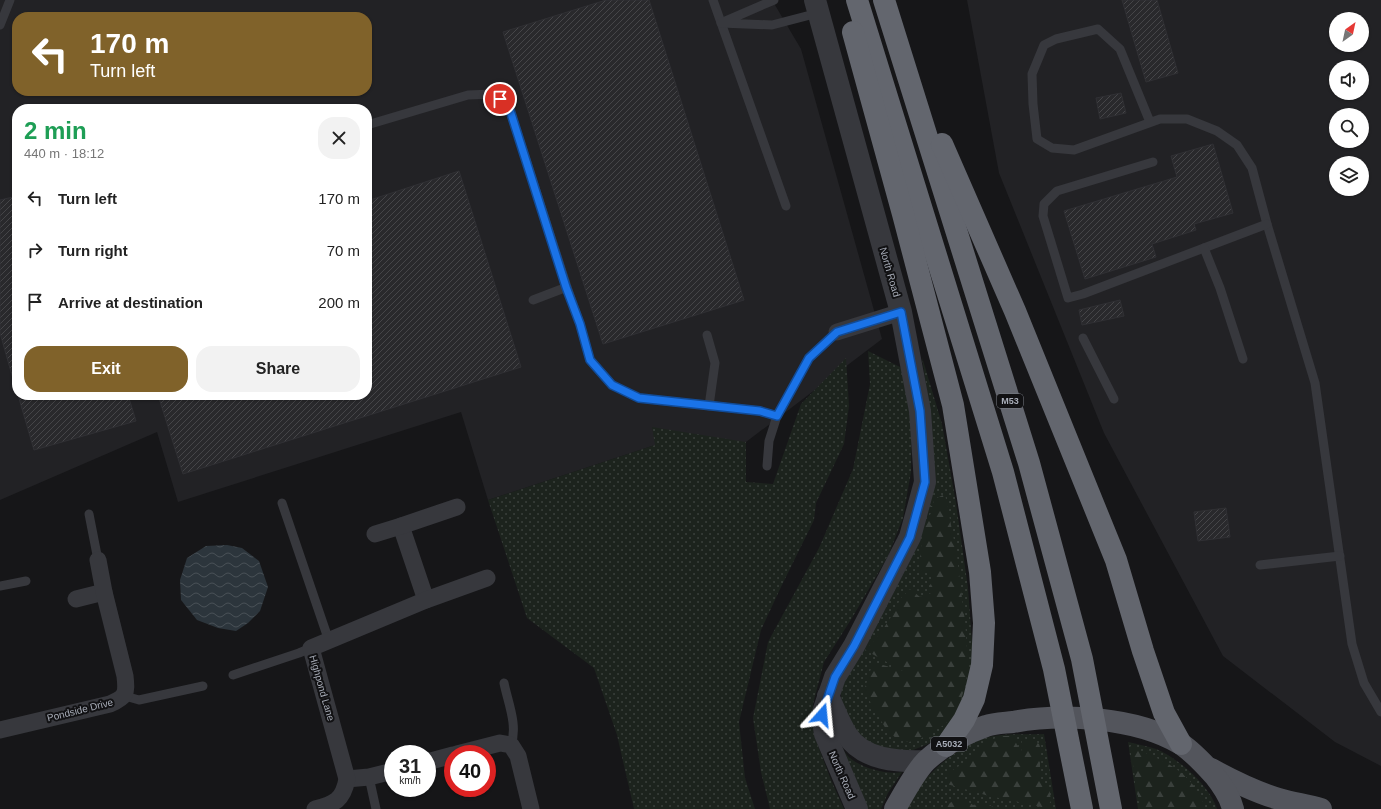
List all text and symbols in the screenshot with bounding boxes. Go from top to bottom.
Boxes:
north arrow [1329,12,1369,52]
map controls [1329,12,1369,196]
icon: left [24,28,76,80]
text: 170 m [90,28,169,59]
button: sound [1329,60,1369,100]
text: Turn left [90,61,155,81]
pin [483,82,517,116]
icon: arrive [489,88,511,110]
button: search [1329,108,1369,148]
text: 2 min [24,117,87,144]
button: close [318,117,360,159]
text: 440 m · 18:12 [24,146,104,161]
button: layers [1329,156,1369,196]
icon: left [24,187,46,209]
text: Turn left [58,190,117,207]
text: 170 m [318,190,360,207]
icon: right [24,239,46,261]
text: Turn right [58,242,128,259]
text: 70 m [327,242,360,259]
street label: North Road [878,246,902,298]
icon: arrive [24,291,46,313]
text: Arrive at destination [58,294,203,311]
text: 200 m [318,294,360,311]
button: Exit [24,346,188,392]
button: Share [196,346,360,392]
road number: M53 [997,394,1023,408]
street label: Highpond Lane [307,654,337,723]
position arrow [801,694,843,736]
street label: Pondside Drive [46,696,115,724]
road number: A5032 [931,737,967,751]
speed limit sign: 40 [444,745,496,797]
street label: North Road [827,749,857,801]
text: 31 [399,755,421,777]
text: km/h [399,775,421,786]

